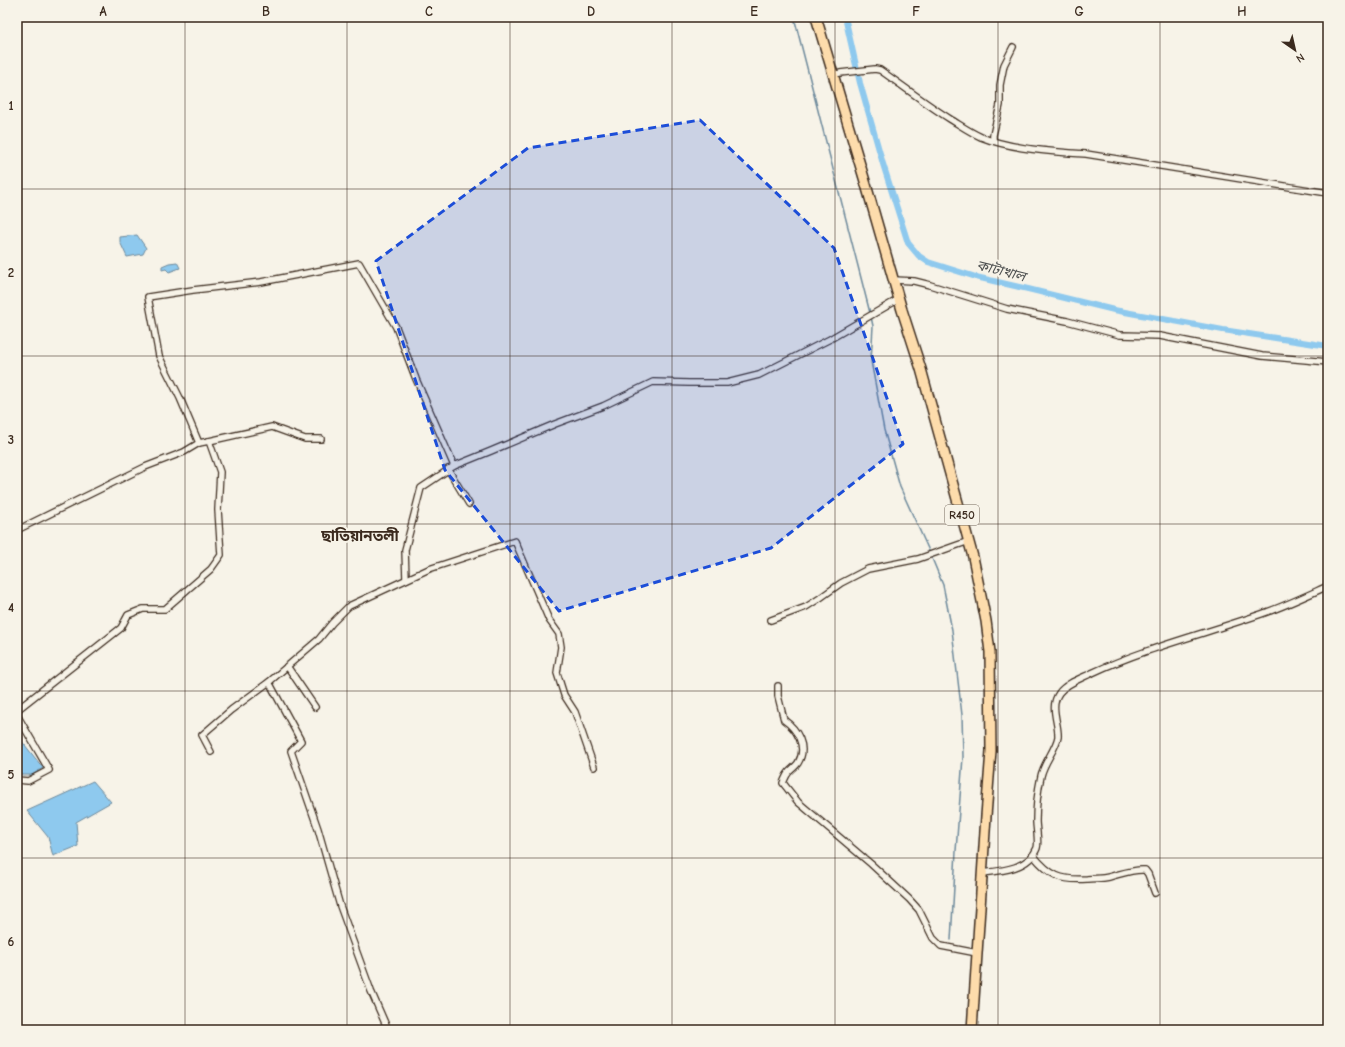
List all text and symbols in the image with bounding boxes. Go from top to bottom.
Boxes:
text: A [99,4,107,19]
text: B [262,4,270,19]
text: C [425,4,433,19]
text: D [587,4,595,19]
text: E [750,4,758,19]
text: F [912,4,920,19]
text: G [1074,4,1084,19]
text: H [1237,4,1247,19]
north arrow [1275,30,1315,70]
text: N [1294,50,1307,65]
text: 1 [8,98,14,113]
water label: কাটাখাল [975,257,1030,286]
text: 2 [8,265,14,280]
text: 3 [8,432,14,447]
road number: R450 [945,505,979,525]
district label: ছাতিয়ানতলী [320,527,400,545]
text: 4 [8,600,14,615]
text: 5 [8,767,15,782]
text: 6 [8,934,15,949]

